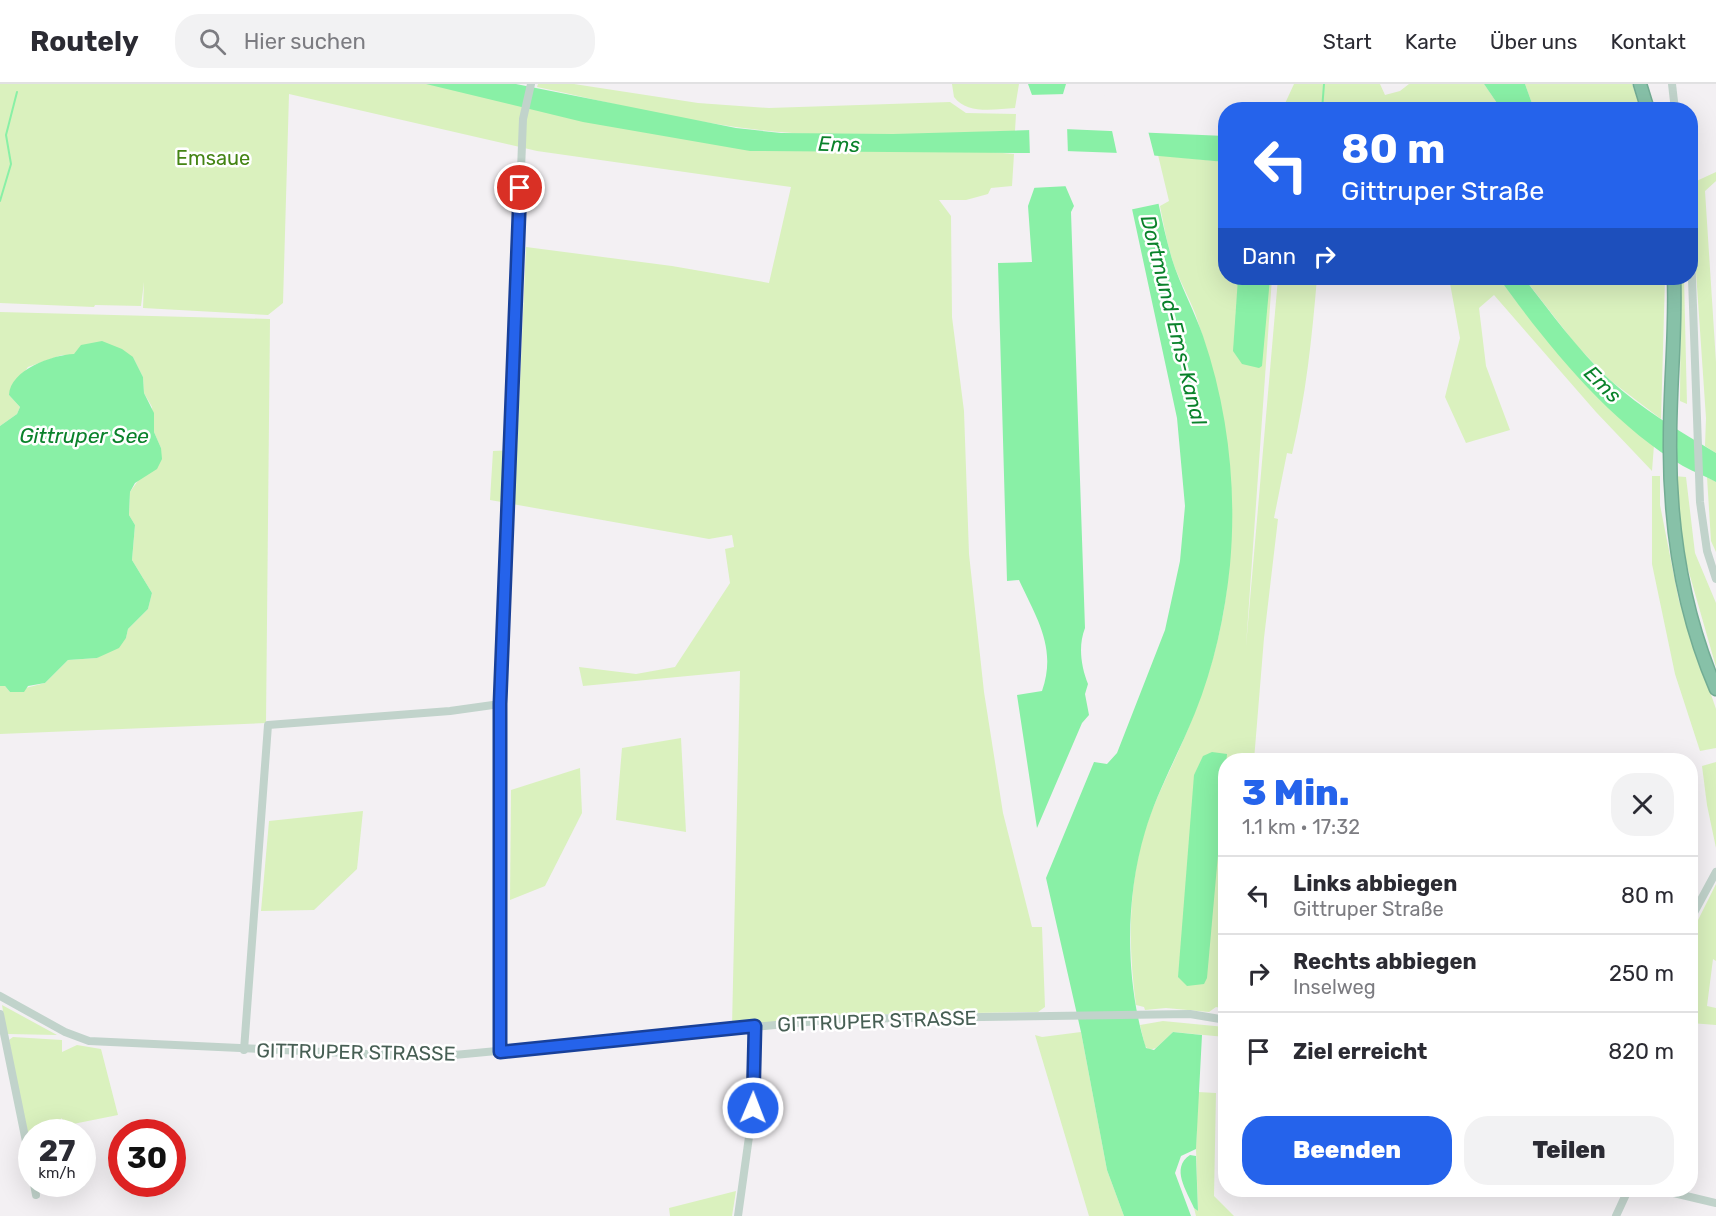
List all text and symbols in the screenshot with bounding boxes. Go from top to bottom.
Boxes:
search box [175,14,595,68]
text: Routely [30,25,139,58]
icon: search [196,25,229,58]
text: Hier suchen [244,28,366,55]
text: Start [1323,29,1372,54]
text: Karte [1405,29,1457,54]
text: Über uns [1490,29,1578,54]
text: Kontakt [1611,29,1686,54]
text: 80 m [1341,124,1445,174]
icon: left [1242,126,1320,204]
water label: Ems [818,131,861,157]
park label: Emsaue [176,146,250,170]
pin [494,162,545,213]
icon: arrive [503,171,536,204]
text: Gittruper Straße [1341,175,1544,207]
water label: Dortmund-Ems-Kanal [1136,212,1212,429]
icon: right [1308,240,1341,273]
text: Dann [1242,243,1296,270]
water label: Ems [1579,360,1627,408]
water label: Gittruper See [19,423,149,448]
text: 3 Min. [1242,771,1350,814]
button: close [1611,773,1674,836]
text: 1.1 km · 17:32 [1242,815,1360,839]
text: Links abbiegen [1293,870,1457,897]
icon: left [1242,879,1275,912]
text: 80 m [1621,882,1674,909]
text: Gittruper Straße [1293,897,1444,921]
text: Rechts abbiegen [1293,948,1477,975]
icon: right [1242,957,1275,990]
text: 250 m [1609,960,1674,987]
text: Inselweg [1293,975,1376,999]
street label: GITTRUPER STRASSE [777,1006,977,1036]
icon: arrive [1242,1035,1275,1068]
street label: GITTRUPER STRASSE [256,1038,456,1066]
text: Ziel erreicht [1293,1038,1427,1065]
text: 820 m [1608,1038,1674,1065]
position arrow [721,1076,785,1140]
button: Beenden [1242,1116,1452,1185]
button: Teilen [1464,1116,1674,1185]
speed limit sign: 30 [108,1119,186,1197]
text: 27 [39,1133,75,1169]
text: km/h [38,1164,76,1182]

